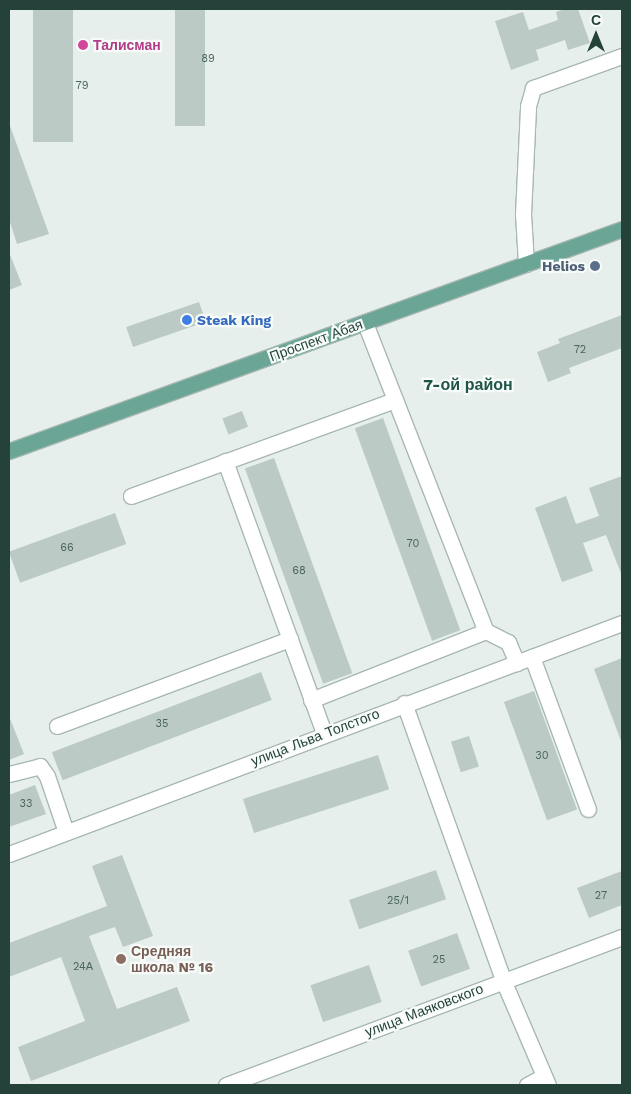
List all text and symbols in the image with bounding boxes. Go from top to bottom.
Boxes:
north arrow [571,10,621,60]
text: С [591,12,601,28]
place label: Талисман [93,37,161,53]
marker: Талисман [77,39,89,51]
house number: 89 [201,52,215,66]
house number: 79 [76,79,88,93]
place label: Helios [542,258,585,274]
marker: Helios [589,260,601,272]
place label: Steak King [197,312,271,328]
marker: Steak King [181,314,193,326]
street label: Проспект Абая [267,315,365,365]
house number: 72 [574,343,586,357]
district label: 7-ой район [423,375,513,395]
house number: 70 [407,537,419,551]
house number: 66 [60,541,74,555]
house number: 68 [292,564,306,578]
street label: улица Льва Толстого [248,705,382,769]
house number: 35 [156,717,168,731]
house number: 30 [535,749,549,763]
house number: 33 [20,797,32,811]
house number: 27 [595,889,607,903]
house number: 25/1 [387,894,409,908]
place label: Средняя школа № 16 [131,943,213,976]
marker: Средняя школа № 16 [115,953,127,965]
house number: 25 [433,953,445,967]
house number: 24А [73,960,93,974]
street label: улица Маяковского [362,980,486,1040]

